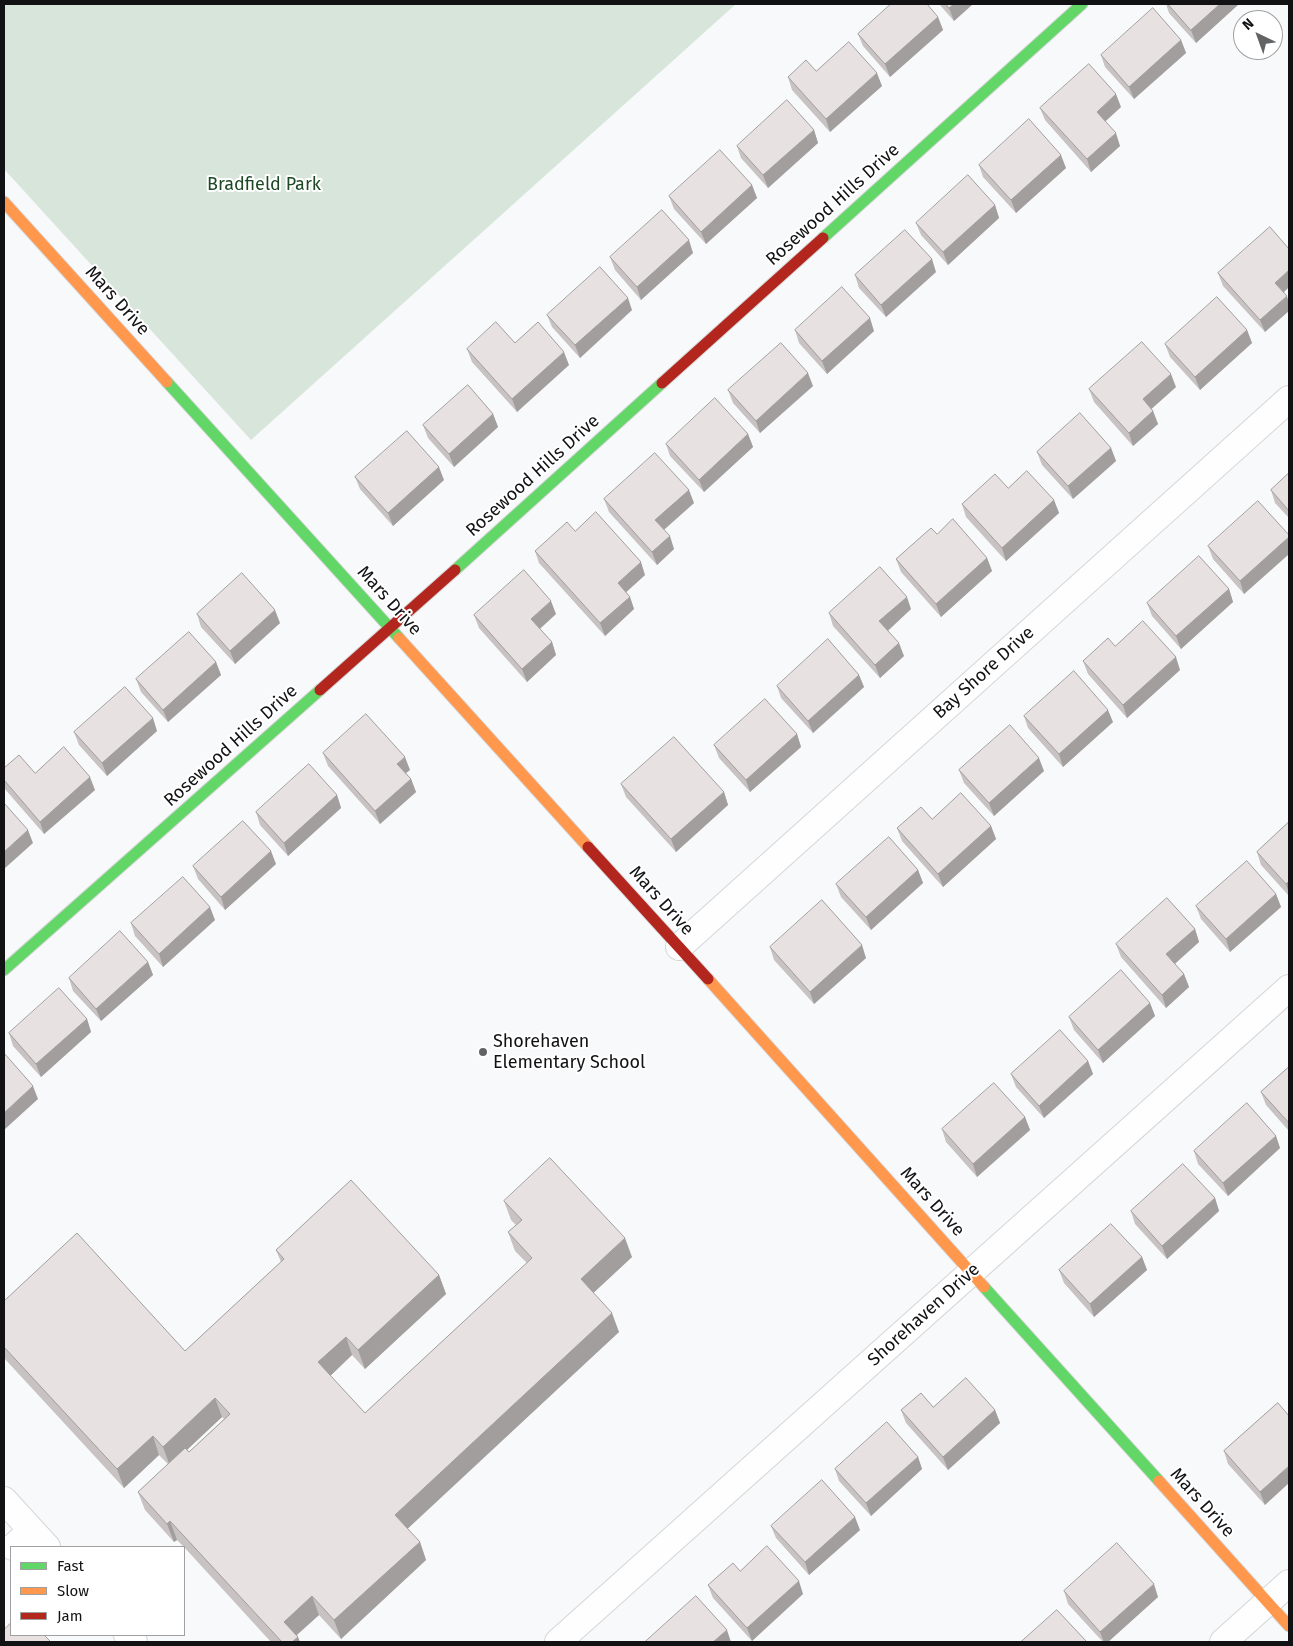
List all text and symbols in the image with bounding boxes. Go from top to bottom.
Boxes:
north arrow [1233,10,1283,60]
text: N [1239,15,1257,34]
street label: Rosewood Hills Drive [762,139,904,271]
park label: Bradfield Park [207,174,321,196]
street label: Mars Drive [80,262,154,340]
street label: Rosewood Hills Drive [462,410,604,542]
street label: Mars Drive [352,562,426,640]
street label: Bay Shore Drive [929,622,1039,724]
street label: Rosewood Hills Drive [160,680,302,812]
street label: Mars Drive [624,862,698,940]
place label: Shorehaven Elementary School [493,1031,645,1074]
marker: Shorehaven Elementary School [477,1046,489,1058]
street label: Mars Drive [895,1163,969,1241]
street label: Shorehaven Drive [864,1259,984,1371]
street label: Mars Drive [1165,1464,1239,1542]
legend [10,1546,185,1636]
text: Fast [57,1557,84,1575]
text: Slow [57,1582,89,1600]
text: Jam [57,1607,83,1625]

